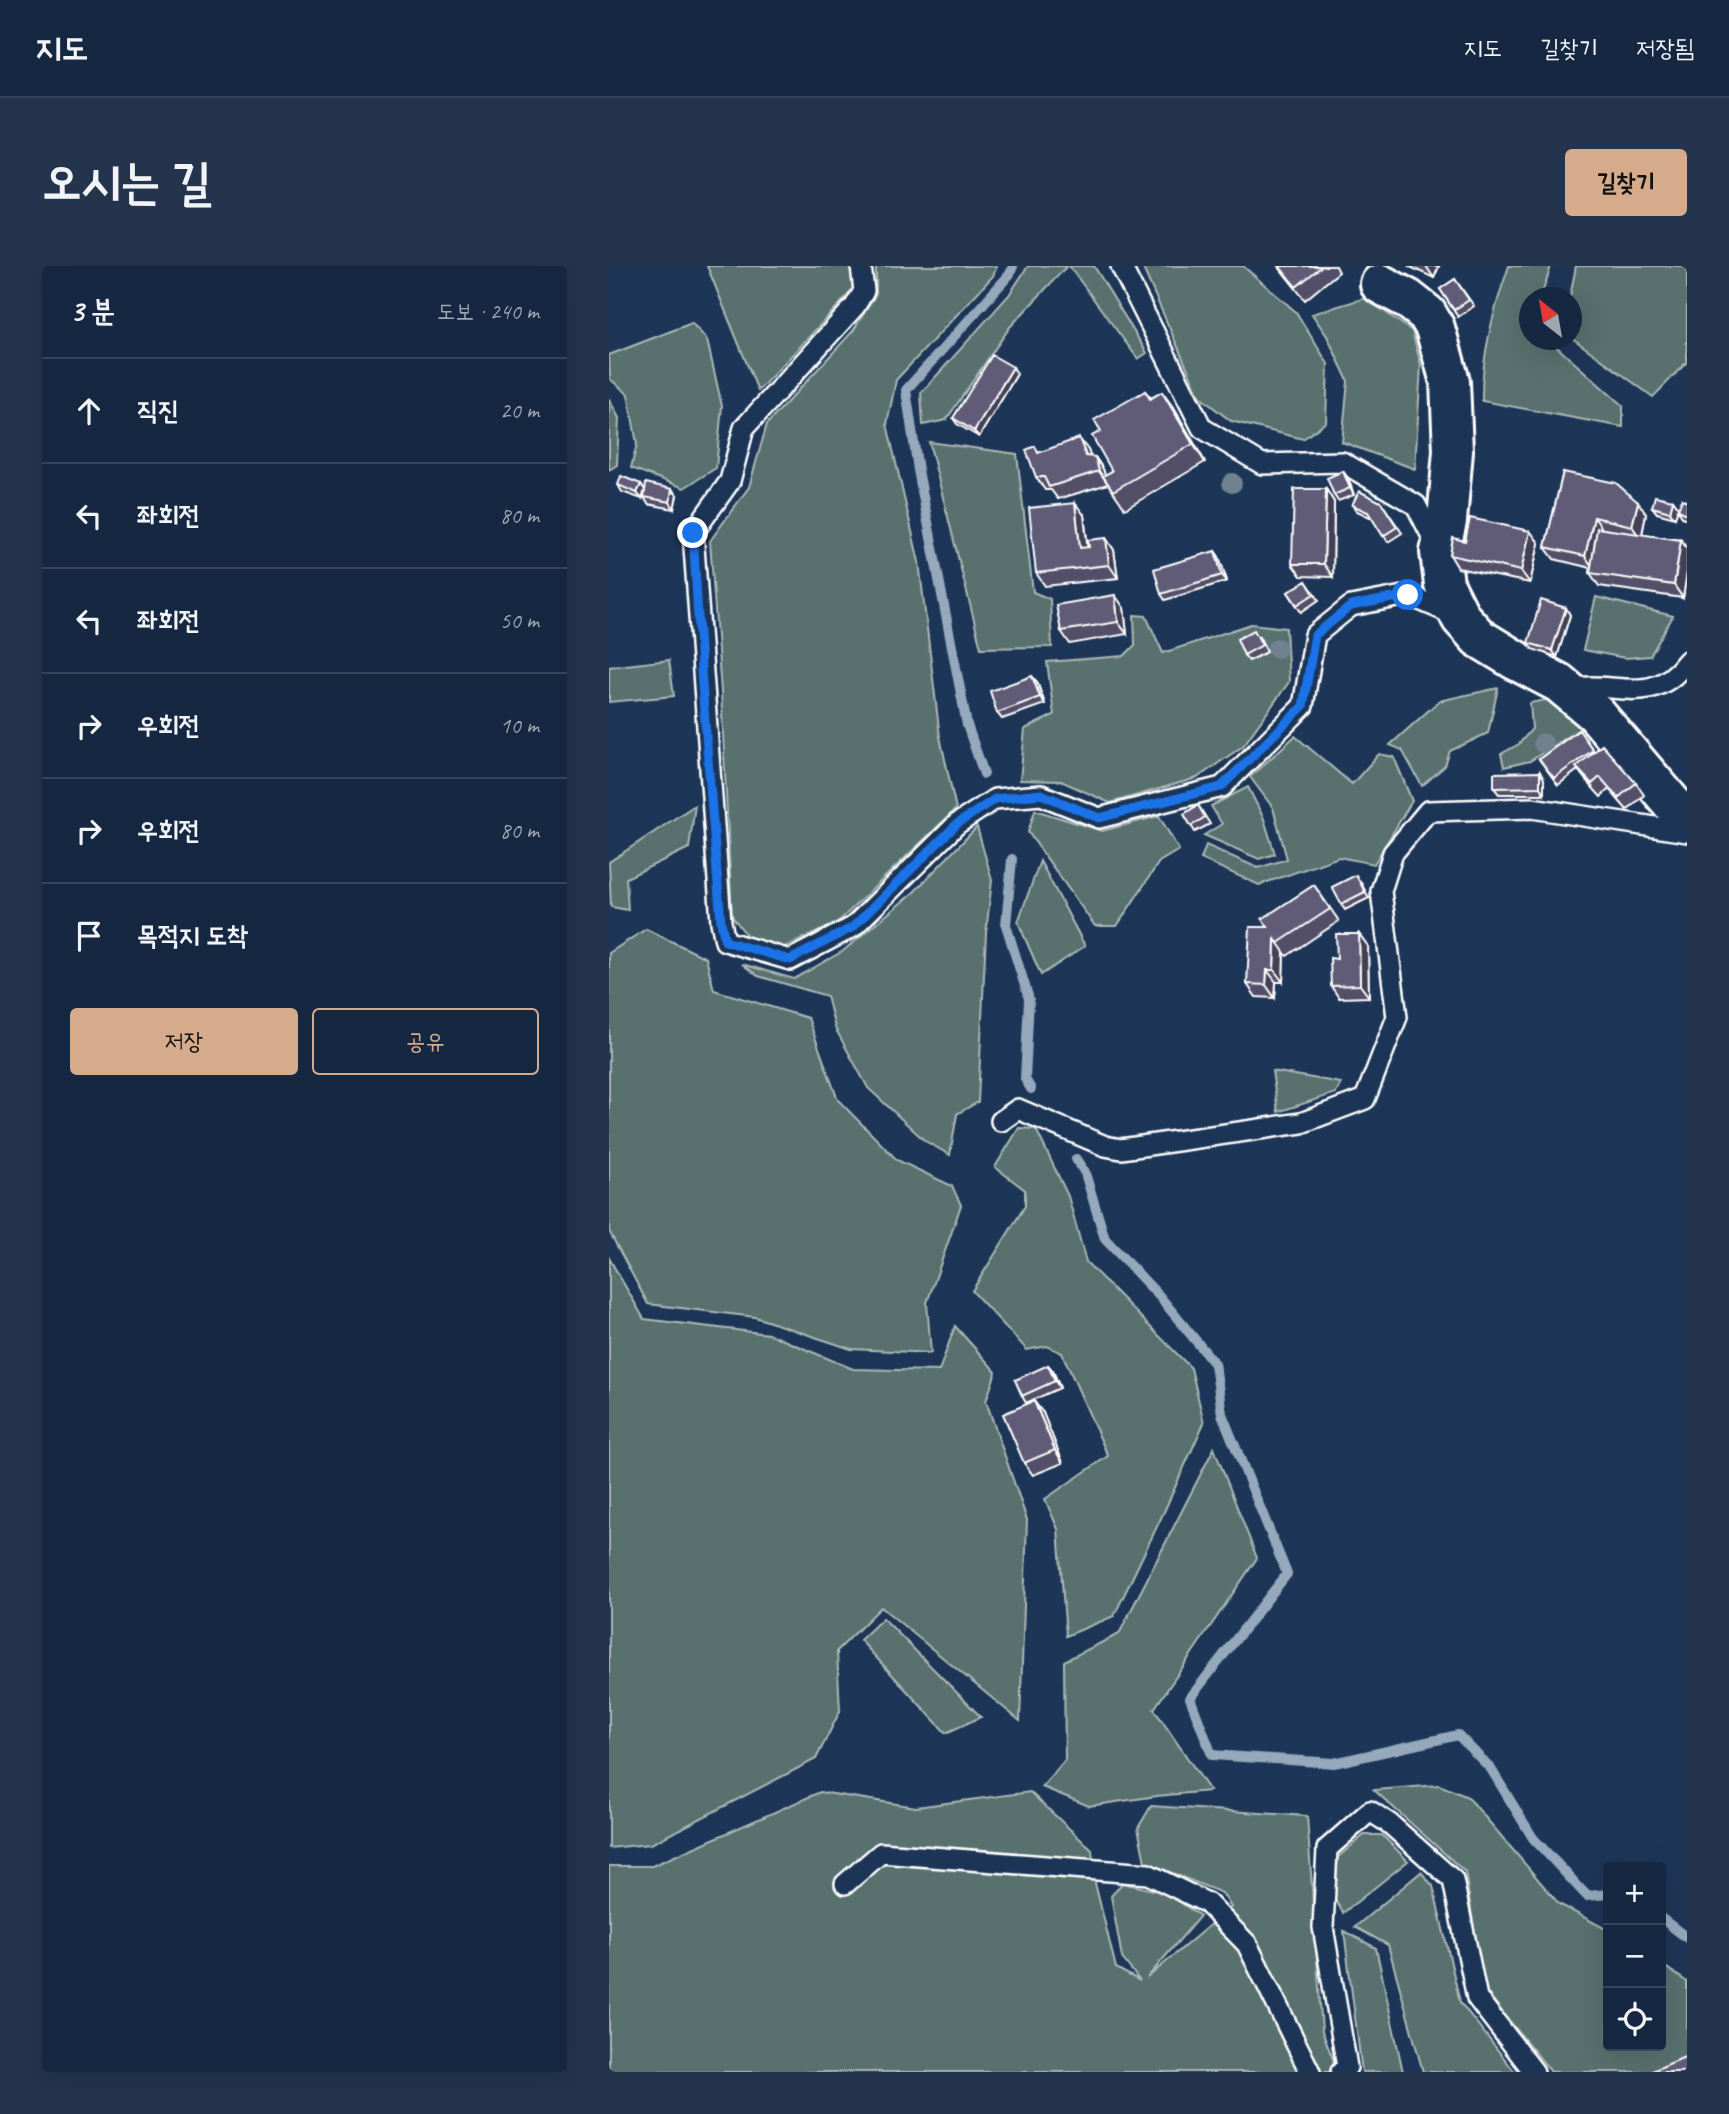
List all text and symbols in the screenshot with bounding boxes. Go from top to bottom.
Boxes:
text: 지도 [35,27,88,69]
text: 지도 [1464,33,1502,63]
text: 길찾기 [1540,33,1598,63]
text: 저장됨 [1636,33,1694,63]
button: 길찾기 [1565,149,1687,216]
text: 오시는 길 [42,151,212,213]
north arrow [1519,287,1582,350]
text: 3 분 [70,292,115,330]
text: 도보 · 240 m [437,297,539,326]
icon: ahead [70,392,108,430]
text: 직진 [137,394,179,427]
text: 20 m [500,396,539,425]
icon: left [70,497,108,535]
text: 좌회전 [137,499,200,532]
text: 80 m [500,501,539,530]
route end [677,517,708,548]
route start [1392,579,1423,610]
icon: left [70,602,108,640]
text: 좌회전 [137,604,200,637]
text: 50 m [500,606,539,635]
icon: right [70,707,108,745]
text: 우회전 [137,709,200,742]
text: 10 m [500,711,539,740]
icon: right [70,812,108,850]
text: 우회전 [137,814,200,847]
text: 80 m [500,816,539,845]
icon: arrive [70,917,108,955]
text: 목적지 도착 [137,919,248,952]
button: 저장 [70,1008,298,1075]
button: 공유 [312,1008,539,1075]
map controls [1603,1862,1666,2051]
button: + [1603,1862,1666,1925]
button: − [1603,1925,1666,1988]
button: locate [1603,1988,1666,2051]

